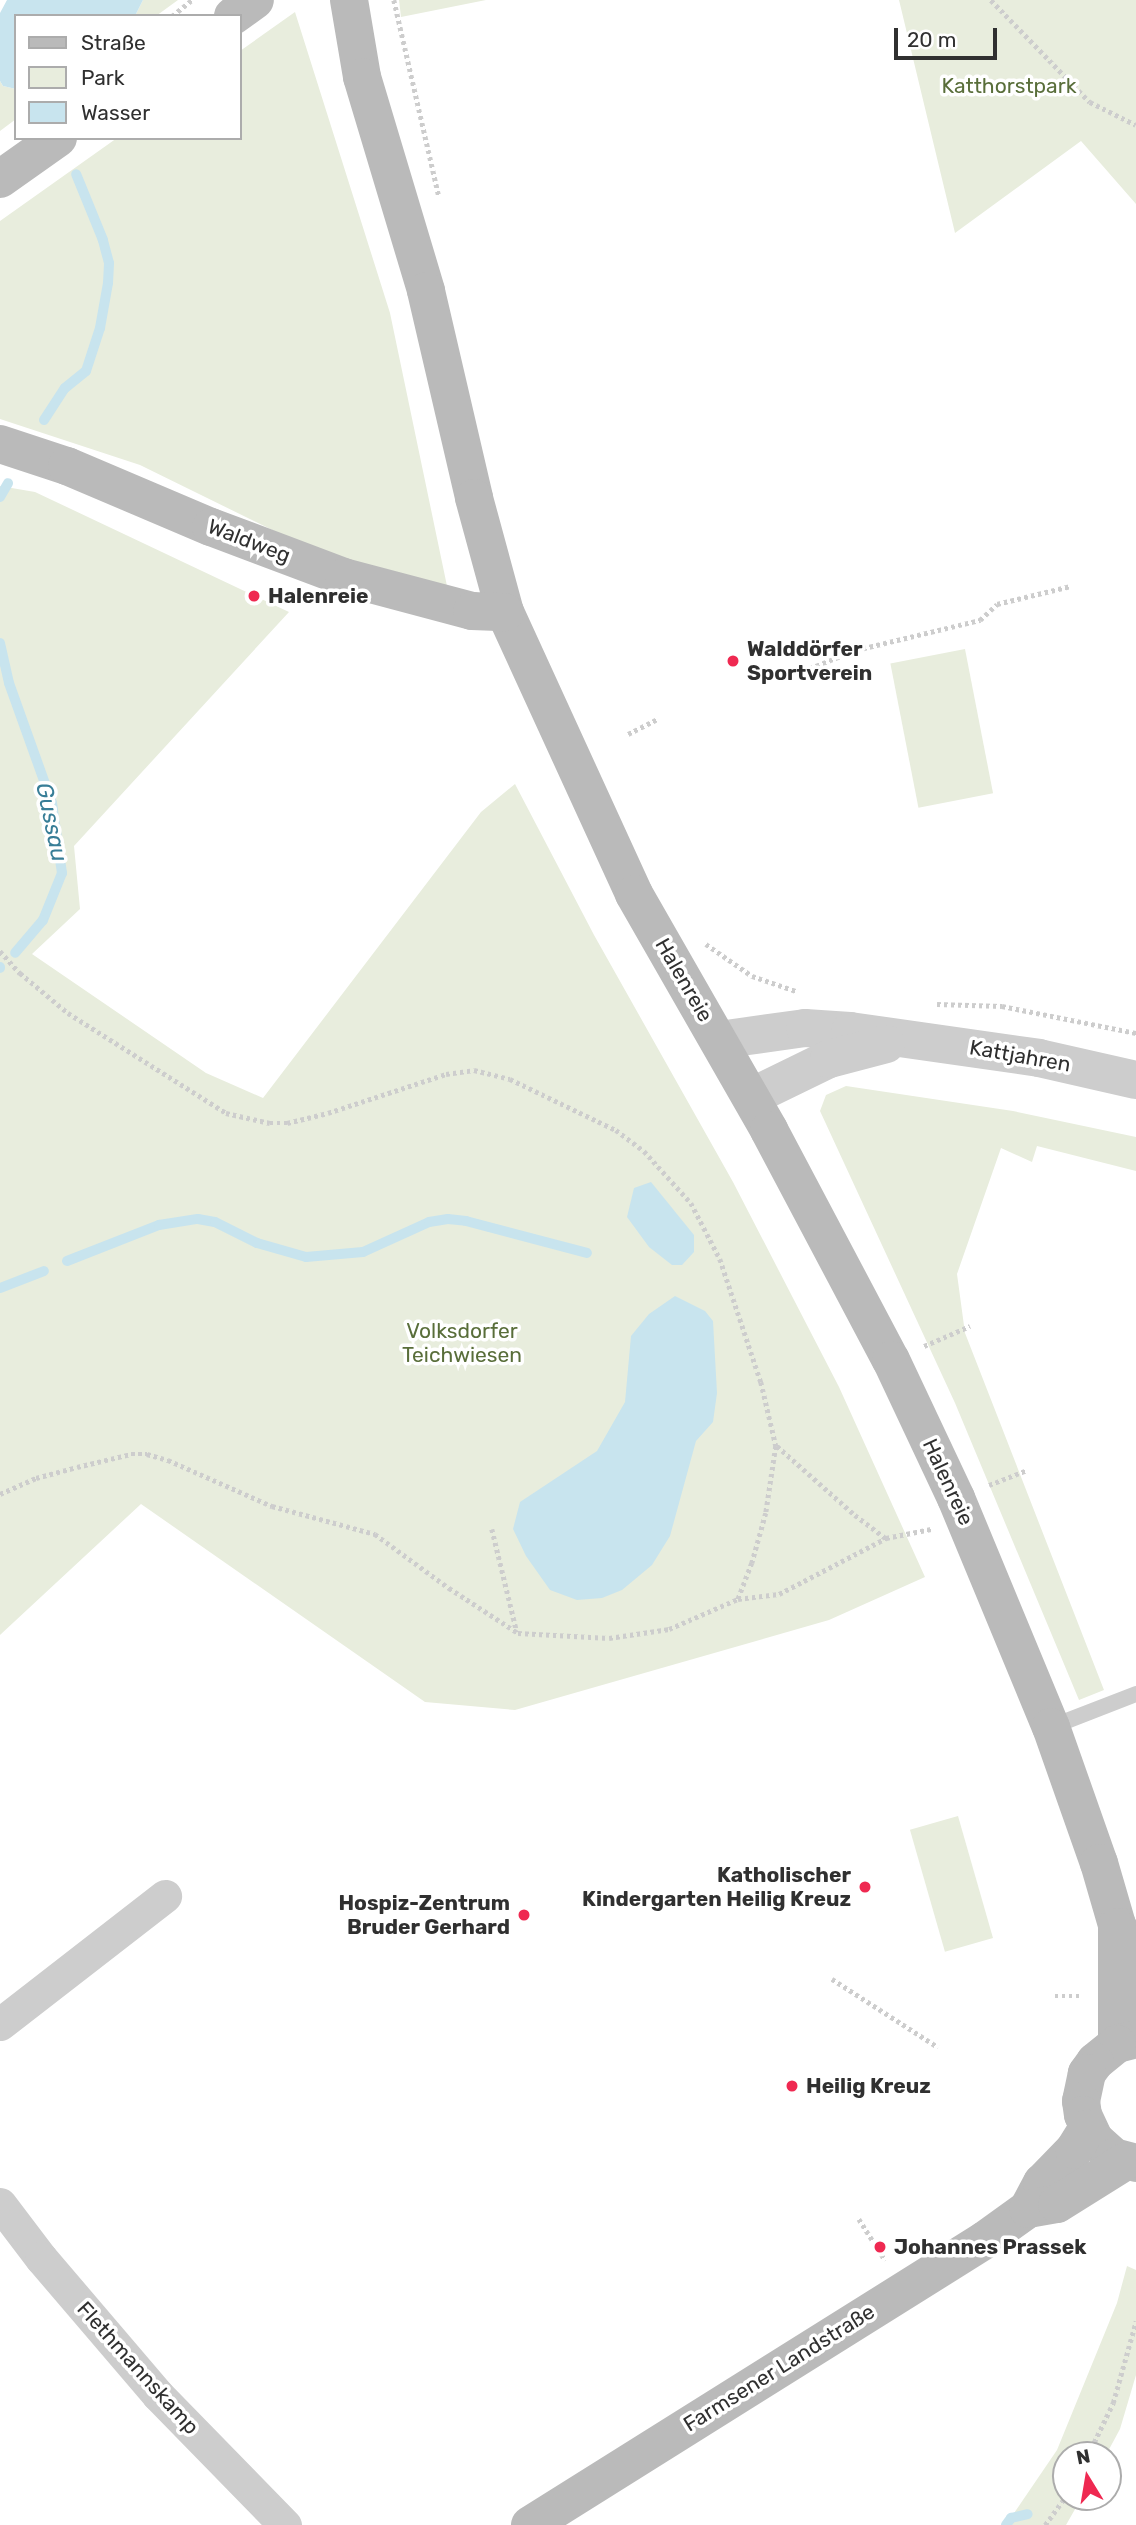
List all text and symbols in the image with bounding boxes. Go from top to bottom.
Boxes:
legend [14,14,242,140]
scale bar [898,14,1001,58]
text: 20 m [907,27,956,52]
text: Straße [81,30,146,55]
text: Park [81,65,125,90]
park label: Katthorstpark [941,73,1077,99]
text: Wasser [81,100,150,125]
street label: Waldweg [204,514,294,568]
place label: Halenreie [268,583,368,609]
marker: Halenreie [246,588,262,604]
place label: Walddörfer Sportverein [747,636,872,686]
marker: Walddörfer Sportverein [725,653,741,669]
water label: Gussau [30,780,74,864]
street label: Halenreie [650,934,718,1026]
street label: Kattjahren [967,1035,1073,1077]
park label: Volksdorfer Teichwiesen [402,1318,522,1368]
street label: Halenreie [917,1435,979,1529]
place label: Katholischer Kindergarten Heilig Kreuz [582,1862,851,1912]
marker: Katholischer Kindergarten Heilig Kreuz [857,1879,873,1895]
place label: Hospiz-Zentrum Bruder Gerhard [338,1890,510,1940]
marker: Hospiz-Zentrum Bruder Gerhard [516,1907,532,1923]
place label: Heilig Kreuz [806,2073,931,2099]
marker: Heilig Kreuz [784,2078,800,2094]
place label: Johannes Prassek [894,2234,1086,2260]
marker: Johannes Prassek [872,2239,888,2255]
street label: Flethmannskamp [72,2296,204,2440]
street label: Farmsener Landstraße [679,2299,879,2437]
north arrow [1052,2441,1122,2511]
text: N [1074,2444,1092,2469]

